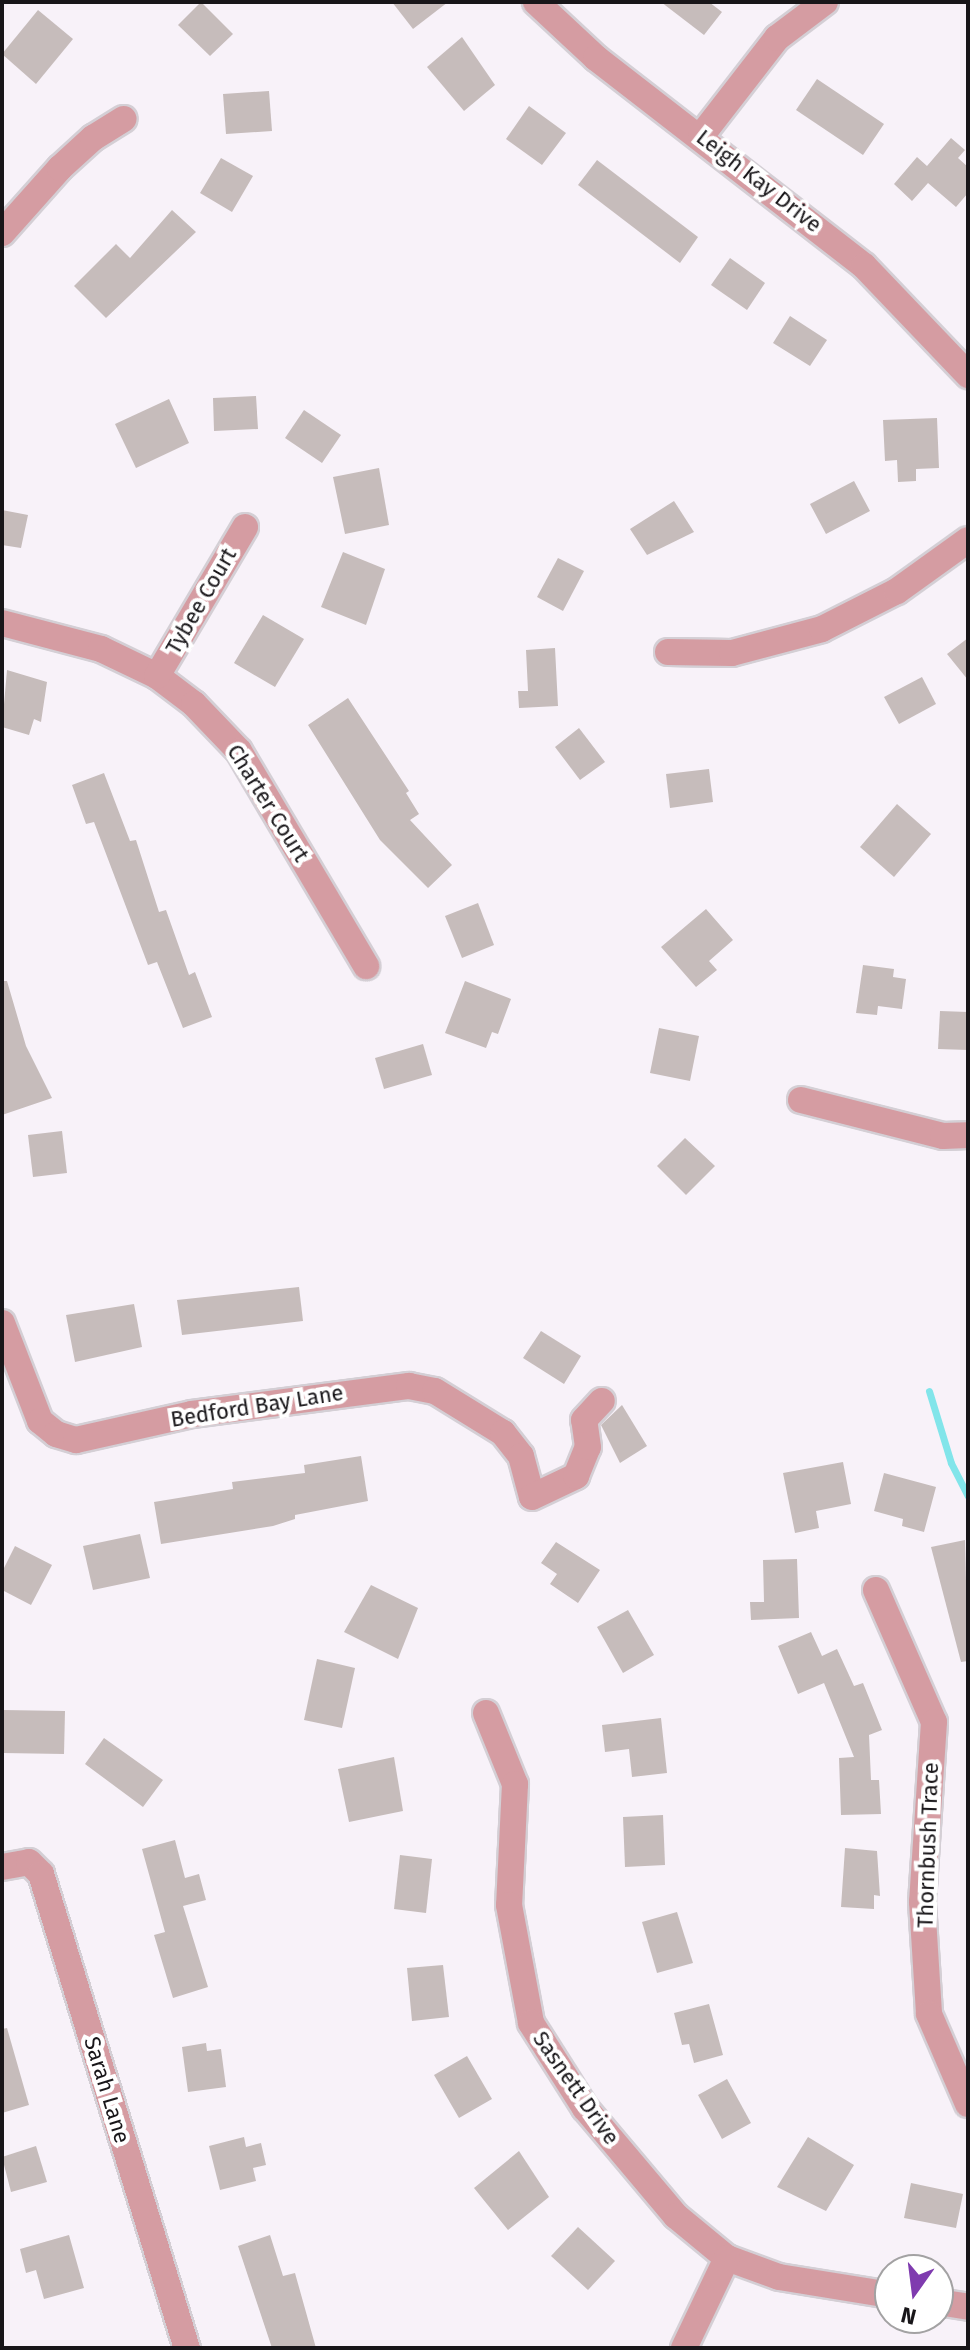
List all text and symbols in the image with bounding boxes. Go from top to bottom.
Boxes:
street label: Leigh Kay Drive [691,124,827,238]
street label: Tybee Court [160,543,242,659]
street label: Charter Court [221,739,315,867]
street label: Bedford Bay Lane [169,1379,345,1433]
street label: Thornbush Trace [912,1762,944,1928]
street label: Sasnett Drive [527,2026,625,2150]
street label: Sarah Lane [78,2034,136,2146]
north arrow [874,2254,954,2334]
text: N [898,2301,919,2331]

